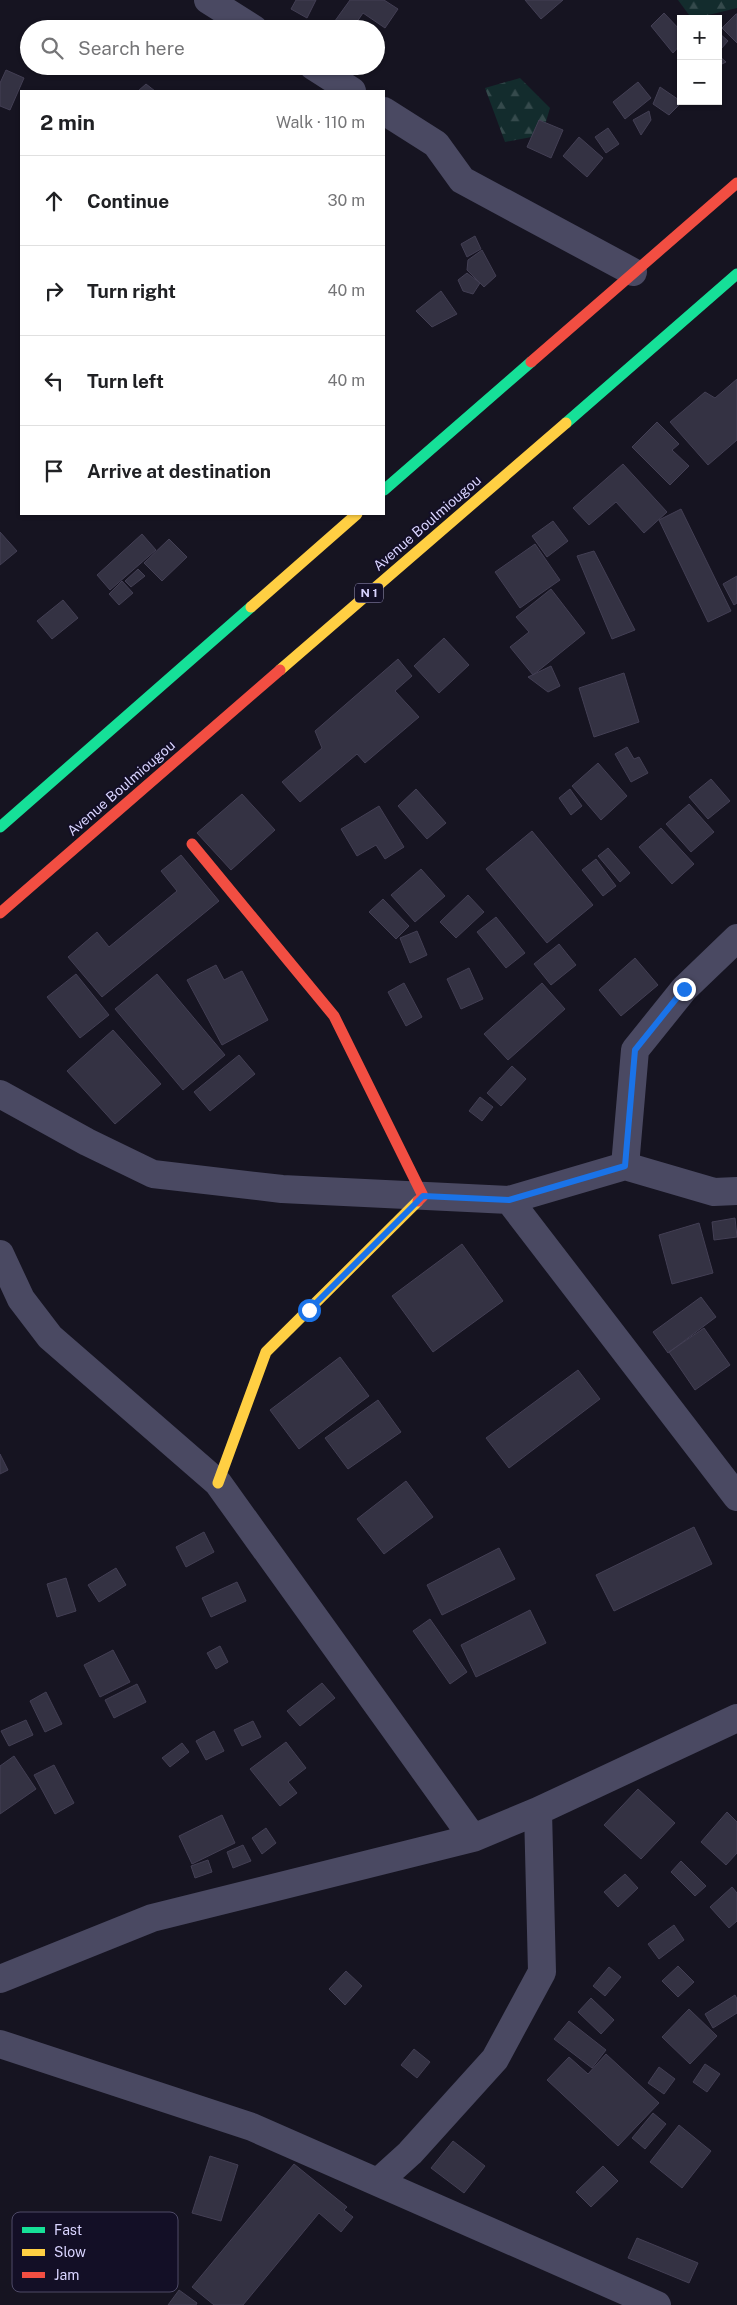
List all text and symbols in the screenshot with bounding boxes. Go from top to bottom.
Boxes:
map controls [677,15,722,105]
button: + [677,15,722,60]
search box [20,20,385,75]
icon: search [38,34,66,62]
text: Search here [78,37,185,59]
button: − [677,60,722,105]
text: 2 min [40,110,95,135]
text: Walk · 110 m [276,113,365,132]
icon: ahead [40,187,68,215]
text: Continue [87,190,169,212]
text: 30 m [328,191,365,210]
icon: right [40,277,68,305]
text: Turn right [87,280,176,302]
text: 40 m [327,281,365,300]
icon: left [40,367,68,395]
text: Turn left [87,370,164,392]
text: 40 m [327,371,365,390]
icon: arrive [40,457,68,485]
text: Arrive at destination [87,460,271,482]
street label: Avenue Boulmiougou [370,472,484,574]
road number: N 1 [355,584,383,602]
street label: Avenue Boulmiougou [64,737,178,839]
route end [673,978,696,1001]
route start [298,1299,321,1322]
legend [12,2212,178,2292]
text: Fast [54,2222,82,2238]
text: Slow [54,2244,86,2260]
text: Jam [54,2267,79,2283]

